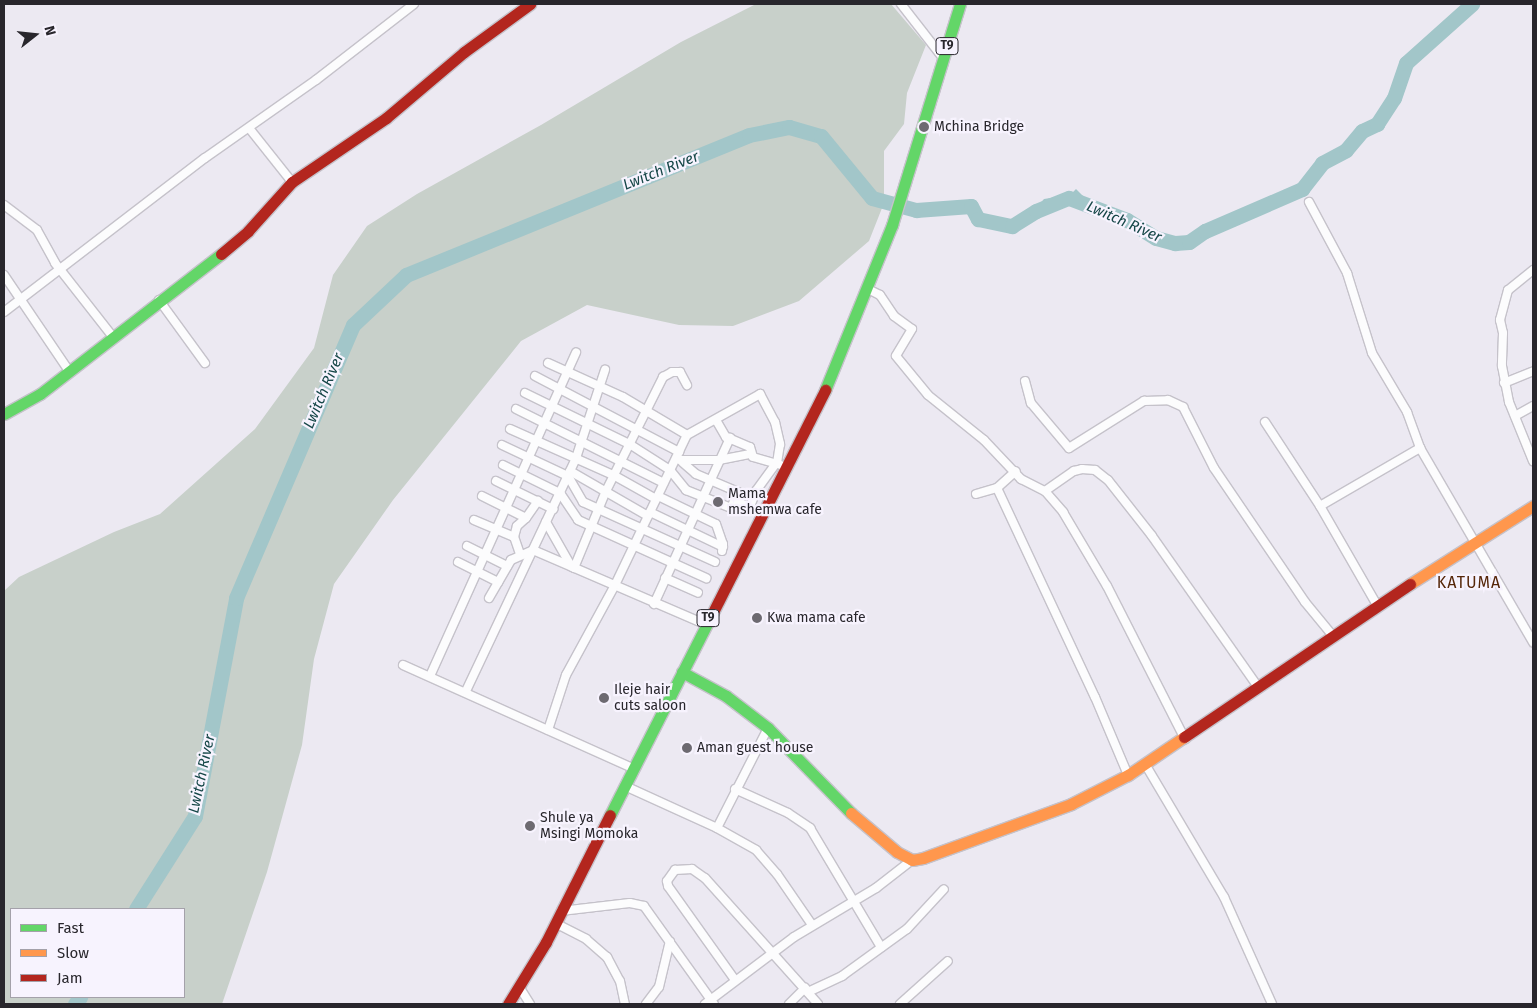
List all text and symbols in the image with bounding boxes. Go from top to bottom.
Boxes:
north arrow [10,10,60,60]
text: N [40,24,59,38]
road number: T9 [934,36,960,56]
place label: Mchina Bridge [934,119,1024,135]
marker: Mchina Bridge [918,121,930,133]
water label: Lwitch River [620,148,702,194]
water label: Lwitch River [1084,197,1164,247]
water label: Lwitch River [300,351,348,431]
place label: Mama mshemwa cafe [728,486,822,518]
marker: Mama mshemwa cafe [712,496,724,508]
district label: KATUMA [1436,573,1502,593]
road number: T9 [696,608,720,628]
place label: Kwa mama cafe [767,610,866,626]
marker: Kwa mama cafe [751,612,763,624]
place label: Ileje hair cuts saloon [614,682,686,714]
marker: Ileje hair cuts saloon [598,692,610,704]
water label: Lwitch River [185,733,219,815]
place label: Aman guest house [697,740,813,756]
marker: Aman guest house [681,742,693,754]
place label: Shule ya Msingi Momoka [540,810,638,842]
marker: Shule ya Msingi Momoka [524,820,536,832]
legend [10,908,185,998]
text: Fast [57,919,84,937]
text: Slow [57,944,89,962]
text: Jam [57,969,83,987]

